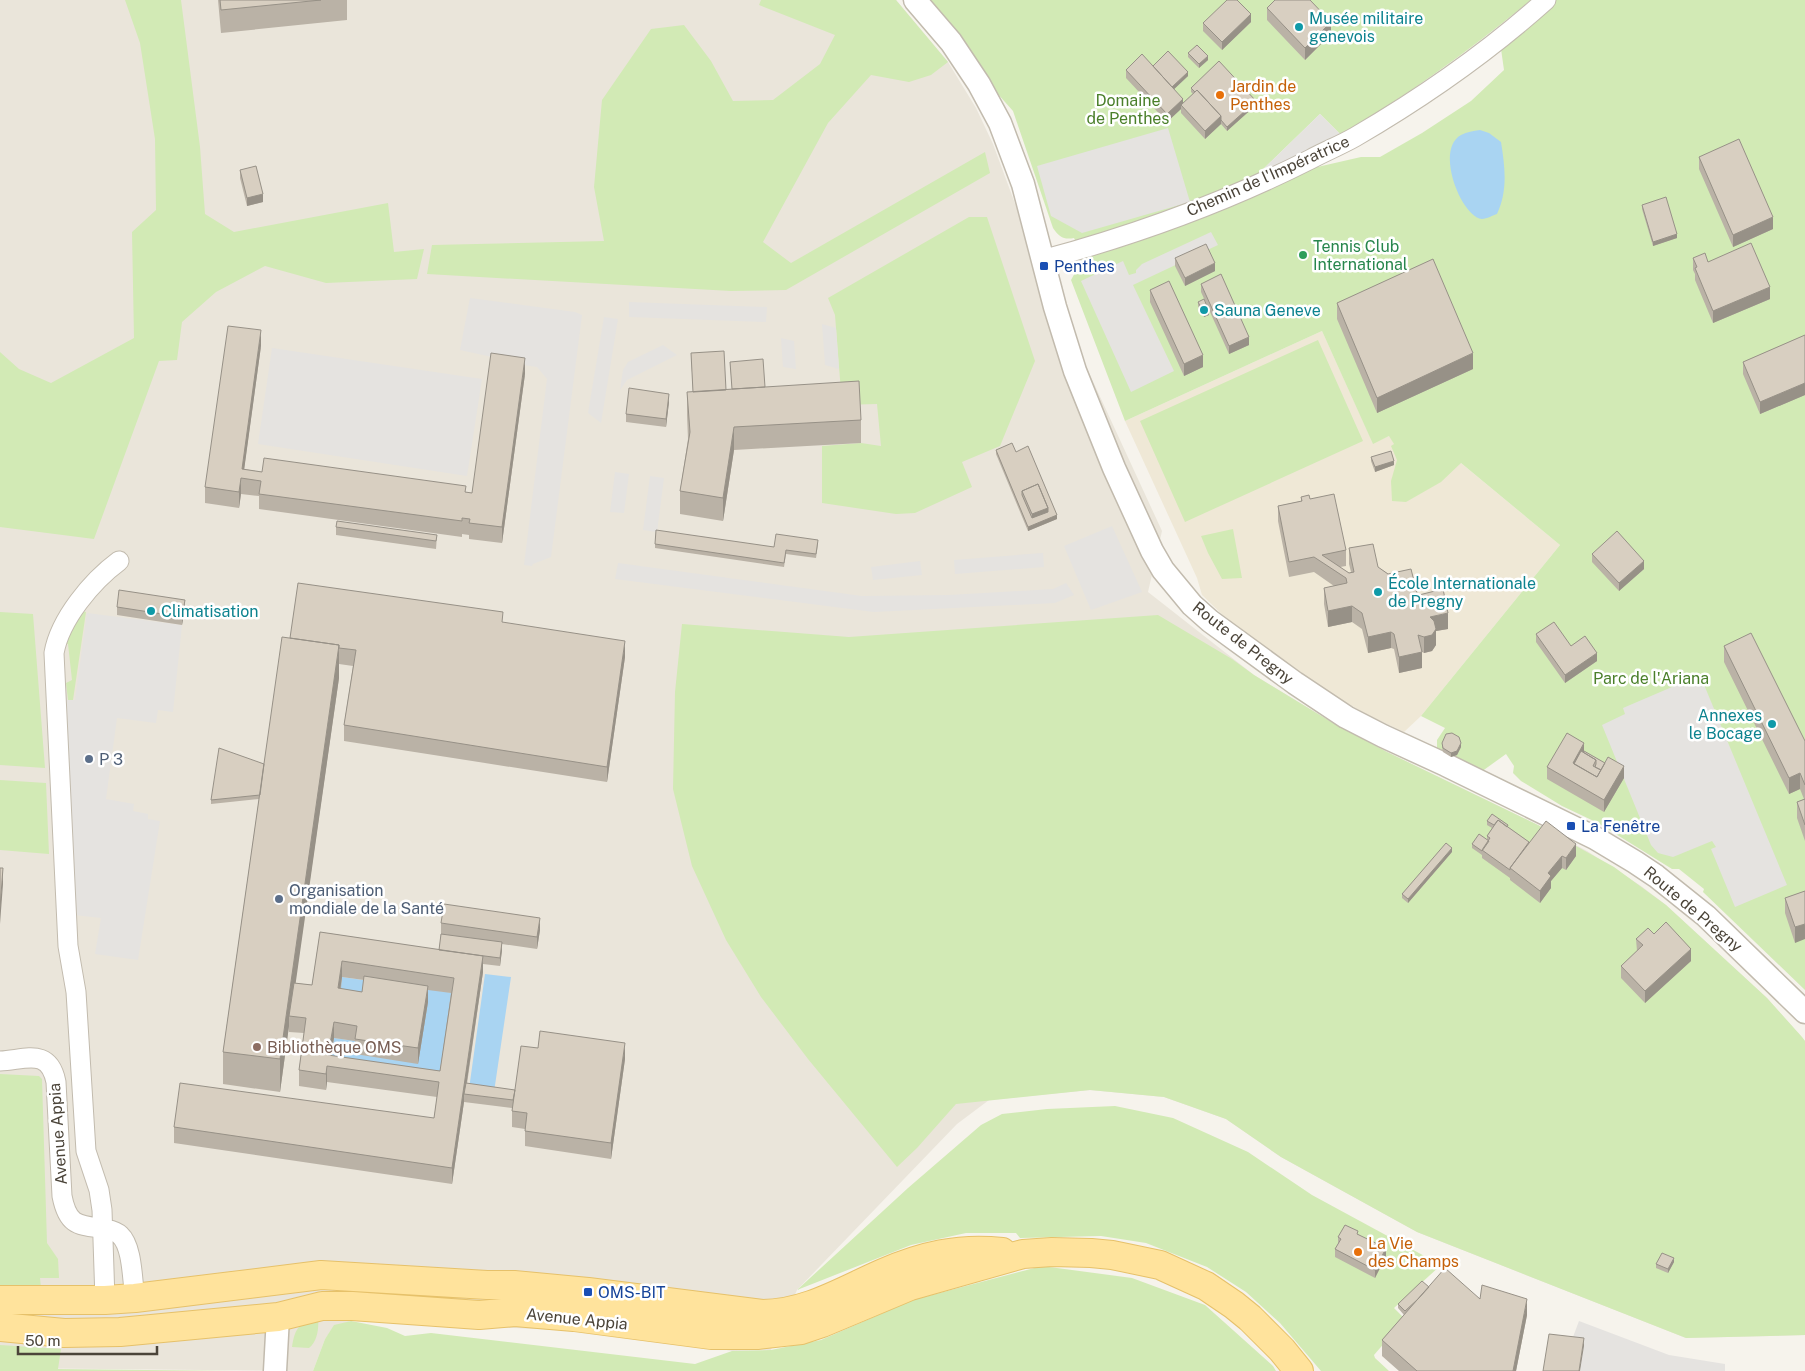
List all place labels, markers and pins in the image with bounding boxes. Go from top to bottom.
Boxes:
place label: Musée militaire genevois [1309,9,1423,46]
marker: Musée militaire genevois [1293,21,1305,33]
place label: Jardin de Penthes [1230,77,1296,114]
marker: Jardin de Penthes [1214,89,1226,101]
place label: Tennis Club International [1313,237,1408,274]
marker: Tennis Club International [1297,249,1309,261]
place label: Penthes [1054,257,1115,276]
marker: Penthes [1038,260,1050,272]
place label: Sauna Geneve [1214,301,1321,320]
marker: Sauna Geneve [1198,304,1210,316]
place label: École Internationale de Pregny [1388,573,1536,611]
marker: École Internationale de Pregny [1372,586,1384,598]
place label: Climatisation [161,602,258,621]
marker: Climatisation [145,605,157,617]
place label: Annexes le Bocage [1689,706,1762,743]
marker: Annexes le Bocage [1766,718,1778,730]
place label: P 3 [99,750,123,769]
marker: P 3 [83,753,95,765]
place label: La Fenêtre [1581,817,1660,836]
marker: La Fenêtre [1565,820,1577,832]
place label: Organisation mondiale de la Santé [289,881,444,918]
marker: Organisation mondiale de la Santé [273,893,285,905]
place label: Bibliothèque OMS [267,1038,402,1057]
marker: Bibliothèque OMS [251,1041,263,1053]
place label: La Vie des Champs [1368,1234,1459,1271]
marker: La Vie des Champs [1352,1246,1364,1258]
place label: OMS-BIT [598,1283,666,1302]
marker: OMS-BIT [582,1286,594,1298]

